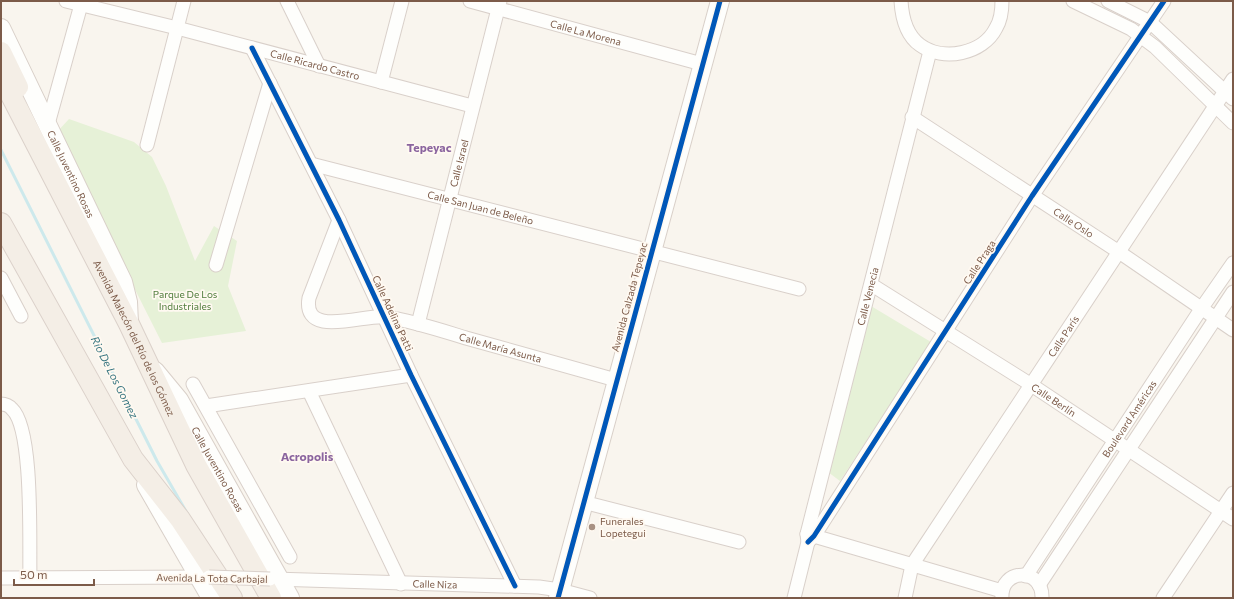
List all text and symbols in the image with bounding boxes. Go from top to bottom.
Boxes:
street label: Calle La Morena [549,17,623,48]
street label: Calle Ricardo Castro [269,47,361,82]
street label: Calle Juventino Rosas [45,128,97,220]
street label: Calle Israel [447,138,471,188]
district label: Tepeyac [406,140,452,154]
street label: Calle San Juan de Beleño [426,188,535,227]
street label: Calle Oslo [1051,205,1096,240]
street label: Calle Praga [960,238,998,286]
street label: Avenida Calzada Tepeyac [609,241,649,353]
street label: Avenida Malecón del Río de los Gómez [91,258,178,418]
street label: Calle Venecia [854,266,881,327]
street label: Calle Adelina Patti [370,273,416,353]
park label: Parque De Los Industriales [153,288,218,312]
street label: Calle París [1045,313,1081,359]
street label: Calle María Asunta [458,330,543,365]
water label: Rio De Los Gomez [89,334,142,421]
street label: Boulevard Américas [1099,378,1159,460]
street label: Calle Berlín [1029,381,1078,419]
street label: Calle Juventino Rosas [189,424,247,514]
district label: Acropolis [281,449,334,463]
place label: Funerales Lopetegui [600,515,646,539]
marker: Funerales Lopetegui [587,522,597,532]
scale bar [14,561,94,587]
text: 50 m [20,567,48,581]
street label: Avenida La Tota Carbajal [156,571,268,585]
street label: Calle Niza [412,577,457,591]

